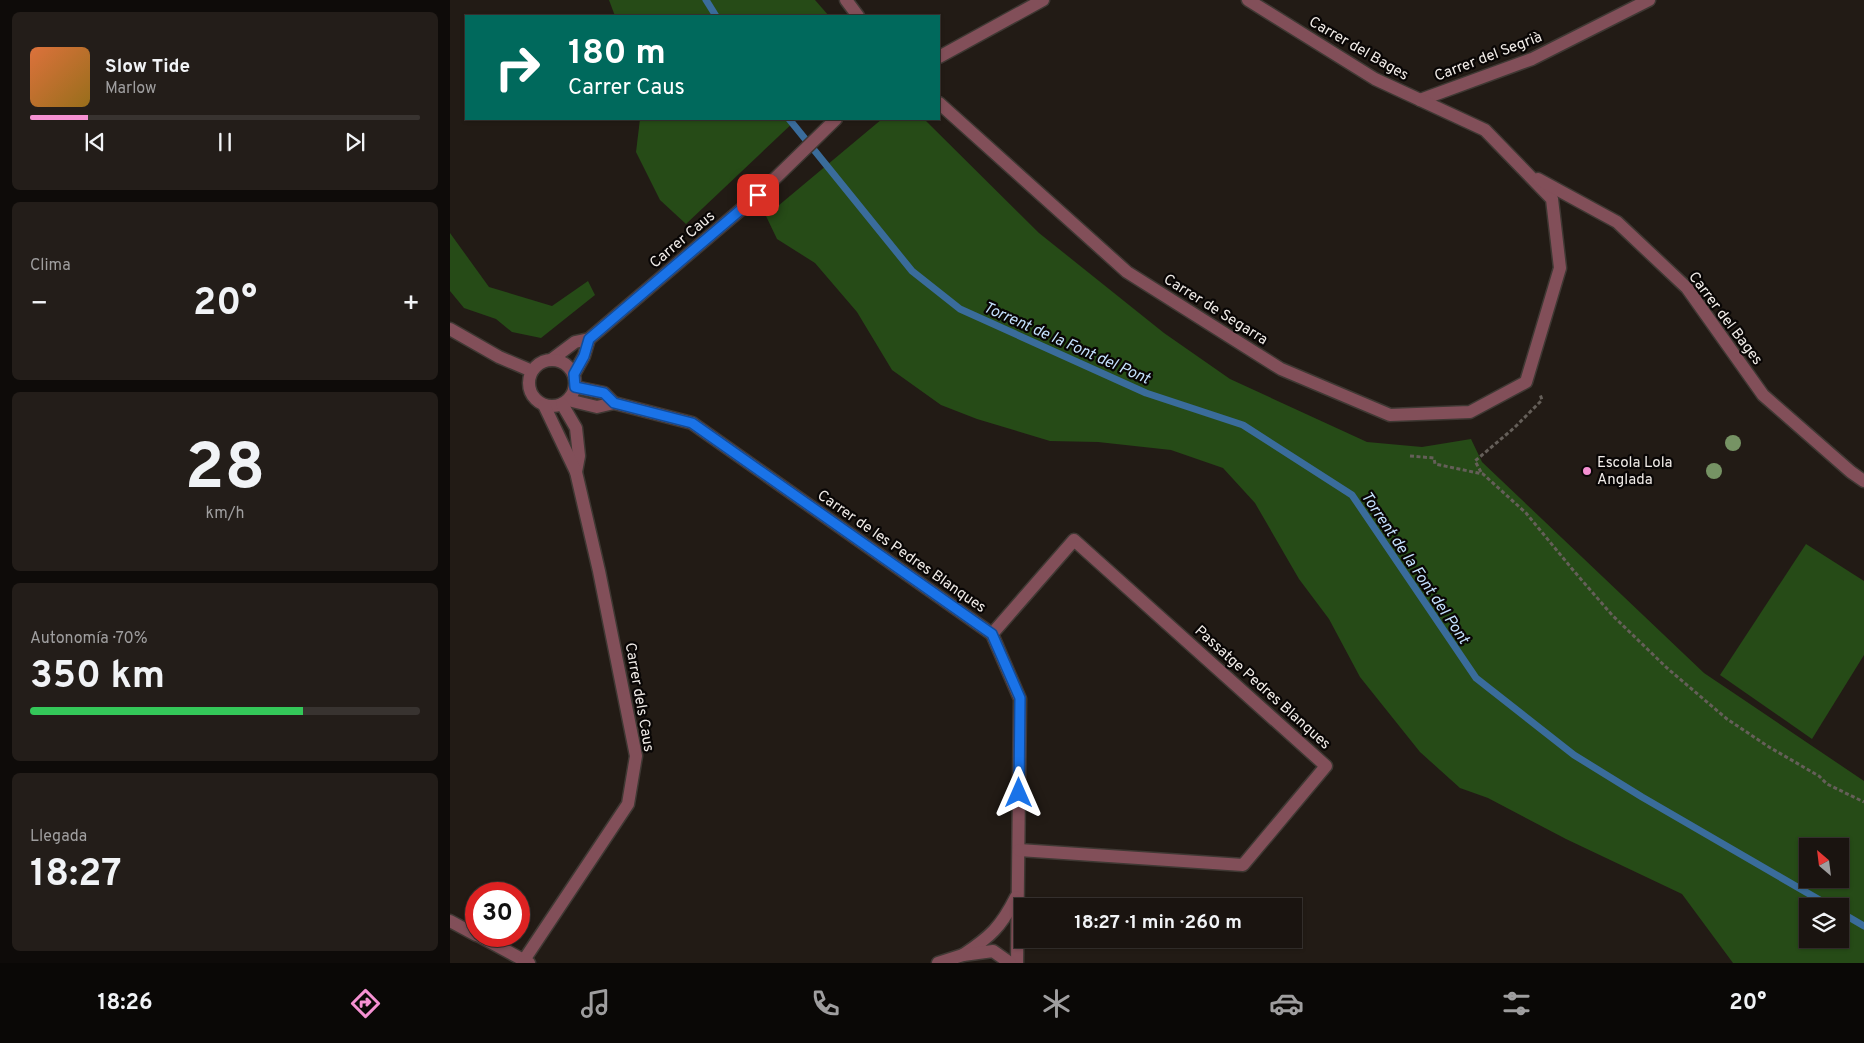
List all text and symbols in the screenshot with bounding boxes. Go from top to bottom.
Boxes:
street label: Carrer del Bages [1305,13,1411,86]
street label: Carrer del Segrià [1432,28,1545,87]
text: 180 m [568,32,666,76]
icon: right [485,35,550,100]
text: Slow Tide [105,55,190,79]
text: Carrer Caus [568,75,685,102]
text: Marlow [105,79,157,99]
icon: previous [81,128,109,156]
icon: pause [211,128,239,156]
icon: next [341,128,369,156]
pin [737,174,779,216]
icon: arrive [744,181,772,209]
street label: Carrer Caus [646,207,720,273]
text: Clima [30,256,71,276]
street label: Carrer del Bages [1684,268,1766,369]
street label: Carrer de Segarra [1160,271,1271,350]
text: 20° [193,280,257,329]
text: − [30,287,48,323]
text: + [402,287,420,323]
water label: Torrent de la Font del Pont [980,298,1154,390]
text: 28 [185,430,265,512]
place label: Escola Lola Anglada [1597,454,1673,490]
marker: Escola Lola Anglada [1581,465,1593,477]
street label: Carrer de les Pedres Blanques [813,487,989,618]
water label: Torrent de la Font del Pont [1356,488,1474,649]
text: km/h [206,504,244,524]
street label: Passatge Pedres Blanques [1190,622,1334,754]
text: Autonomía · 70% [30,629,148,649]
street label: Carrer dels Caus [620,641,657,753]
text: 350 km [30,653,165,702]
position arrow [992,766,1044,818]
text: Llegada [30,827,87,847]
north arrow [1799,838,1849,888]
map controls [1799,838,1849,948]
text: 18:27 [30,851,122,900]
speed limit sign: 30 [465,882,530,947]
button: layers [1799,898,1849,948]
text: 18:27 · 1 min · 260 m [1074,911,1242,935]
icon: directions [348,986,383,1021]
icon: music [578,986,613,1021]
icon: phone [808,986,843,1021]
icon: climate [1039,986,1074,1021]
icon: car [1269,986,1304,1021]
icon: filters [1499,986,1534,1021]
text: 18:26 [98,990,153,1017]
text: 20° [1729,990,1766,1017]

